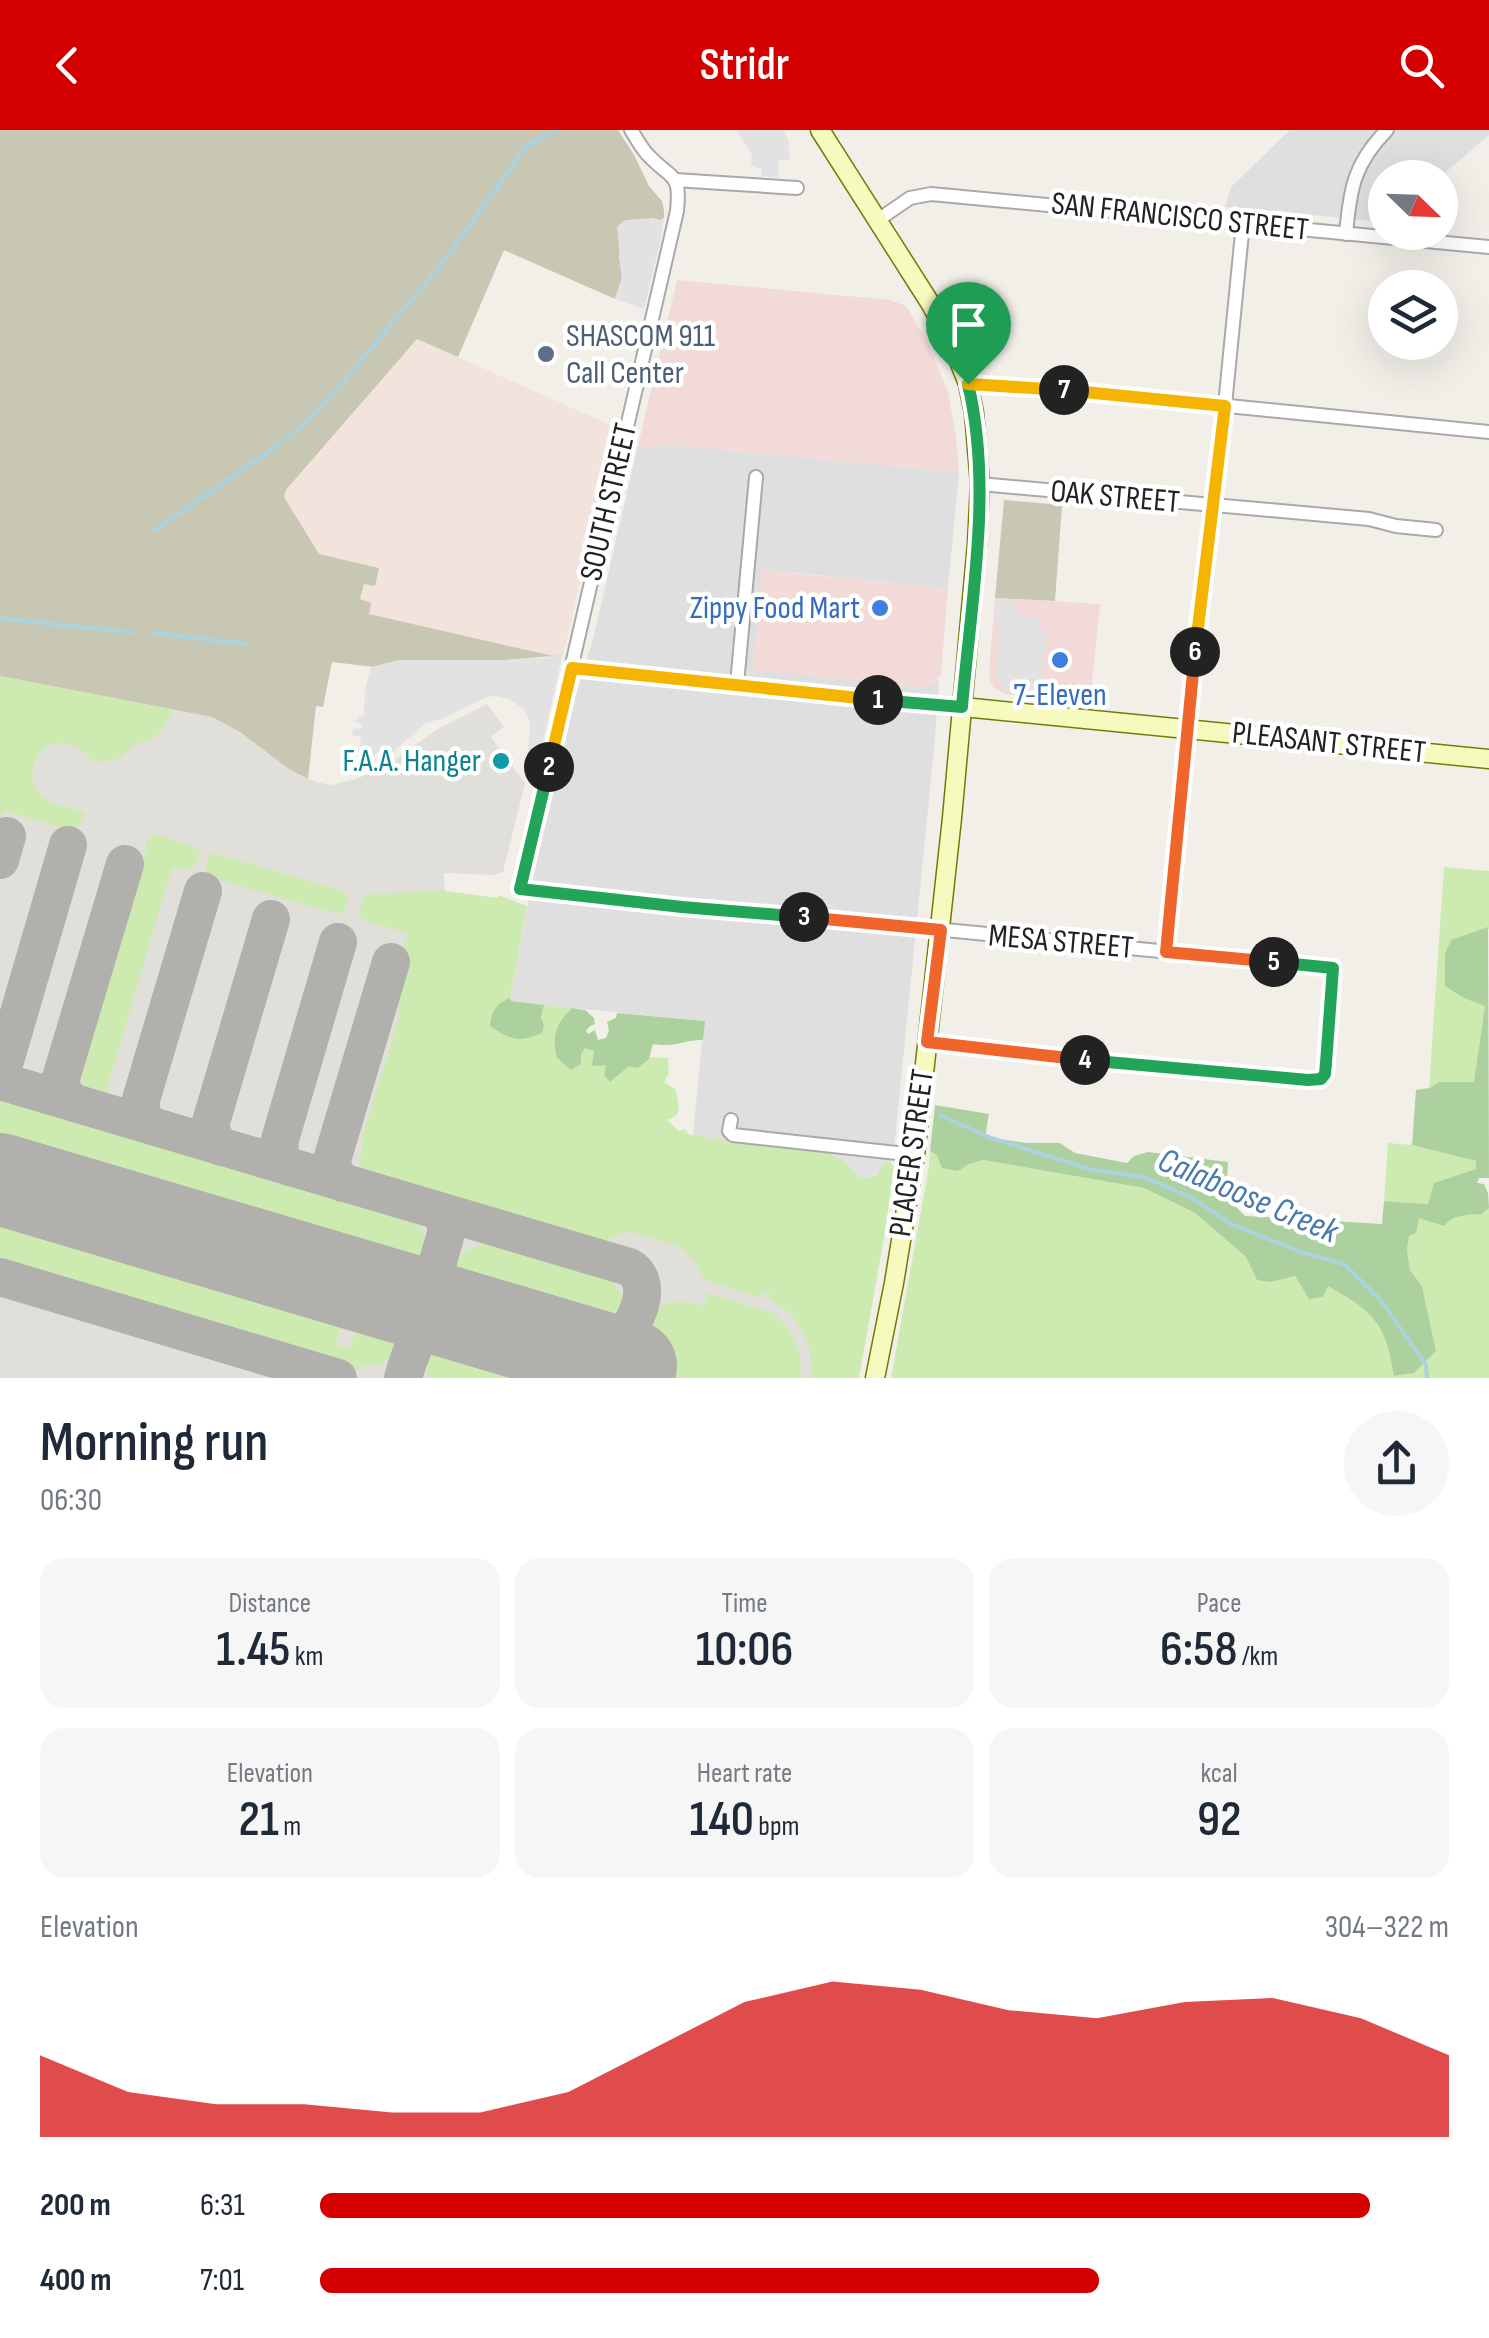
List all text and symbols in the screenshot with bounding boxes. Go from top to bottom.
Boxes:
icon: back [40,38,95,93]
text: Stridr [700,38,789,93]
icon: search [1394,38,1449,93]
north arrow [1368,160,1458,250]
map controls [1368,160,1458,360]
street label: SAN FRANCISCO STREET [1049,184,1311,250]
button: layers [1368,270,1458,360]
pin [926,282,1011,385]
icon: arrive [941,297,996,352]
place label: SHASCOM 911 Call Center [566,317,715,393]
marker: SHASCOM 911 Call Center [535,343,557,365]
pin: 7 [1039,365,1089,415]
text: 7 [1058,373,1070,406]
street label: SOUTH STREET [572,420,646,584]
street label: OAK STREET [1049,472,1181,522]
place label: Zippy Food Mart [690,589,860,628]
marker: Zippy Food Mart [869,597,891,619]
pin: 6 [1170,627,1220,677]
text: 6 [1188,635,1202,668]
marker: 7-Eleven [1049,649,1071,671]
pin: 1 [853,675,903,725]
place label: 7-Eleven [1013,676,1107,715]
text: 1 [873,683,883,716]
street label: PLEASANT STREET [1230,713,1428,773]
place label: F.A.A. Hanger [342,742,481,781]
pin: 2 [524,742,574,792]
marker: F.A.A. Hanger [490,750,512,772]
text: 2 [543,750,555,783]
pin: 3 [779,892,829,942]
text: 3 [798,900,810,933]
street label: MESA STREET [987,916,1135,968]
pin: 5 [1249,937,1299,987]
text: 5 [1268,945,1280,978]
pin: 4 [1060,1035,1110,1085]
text: 4 [1078,1043,1092,1076]
street label: PLACER STREET [881,1067,943,1239]
water label: Calaboose Creek [1152,1139,1345,1254]
text: Morning run [40,1410,268,1477]
button: share [1344,1411,1449,1516]
text: 06:30 [40,1481,102,1520]
text: Distance [229,1587,311,1620]
text: Time [722,1587,767,1620]
text: Pace [1197,1587,1241,1620]
text: 1.45 [216,1620,290,1680]
text: 10:06 [696,1620,793,1680]
text: 6:58 [1160,1620,1237,1680]
text: km [290,1640,324,1673]
text: /km [1237,1640,1278,1673]
text: Elevation [227,1757,313,1790]
text: Heart rate [697,1757,792,1790]
text: kcal [1201,1757,1238,1790]
text: 21 [239,1790,279,1850]
text: 140 [689,1790,754,1850]
text: 92 [1197,1790,1241,1850]
text: m [279,1810,301,1843]
text: bpm [754,1810,800,1843]
text: Elevation [40,1908,139,1947]
text: 304–322 m [1325,1908,1449,1947]
text: 200 m [40,2186,111,2225]
text: 6:31 [200,2186,245,2225]
text: 400 m [40,2261,112,2300]
text: 7:01 [200,2261,244,2300]

